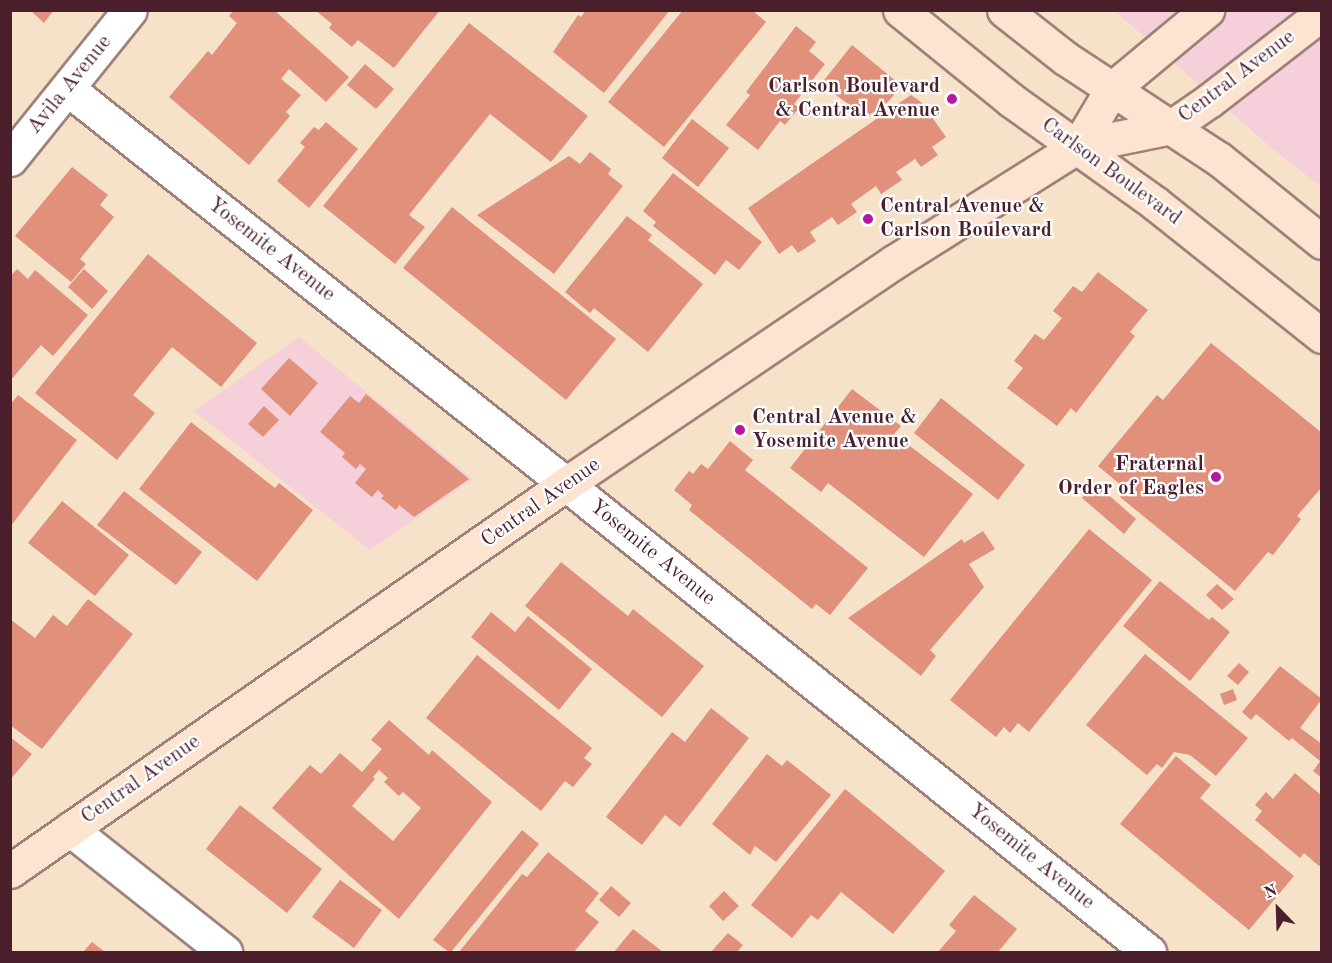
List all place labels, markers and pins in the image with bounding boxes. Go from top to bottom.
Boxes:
place label: Carlson Boulevard & Central Avenue [768,74,940,124]
marker: Carlson Boulevard & Central Avenue [945,92,959,106]
place label: Central Avenue & Carlson Boulevard [880,194,1052,244]
marker: Central Avenue & Carlson Boulevard [861,212,875,226]
place label: Central Avenue & Yosemite Avenue [752,405,917,455]
marker: Central Avenue & Yosemite Avenue [733,423,747,437]
place label: Fraternal Order of Eagles [1058,452,1204,502]
marker: Fraternal Order of Eagles [1209,470,1223,484]

